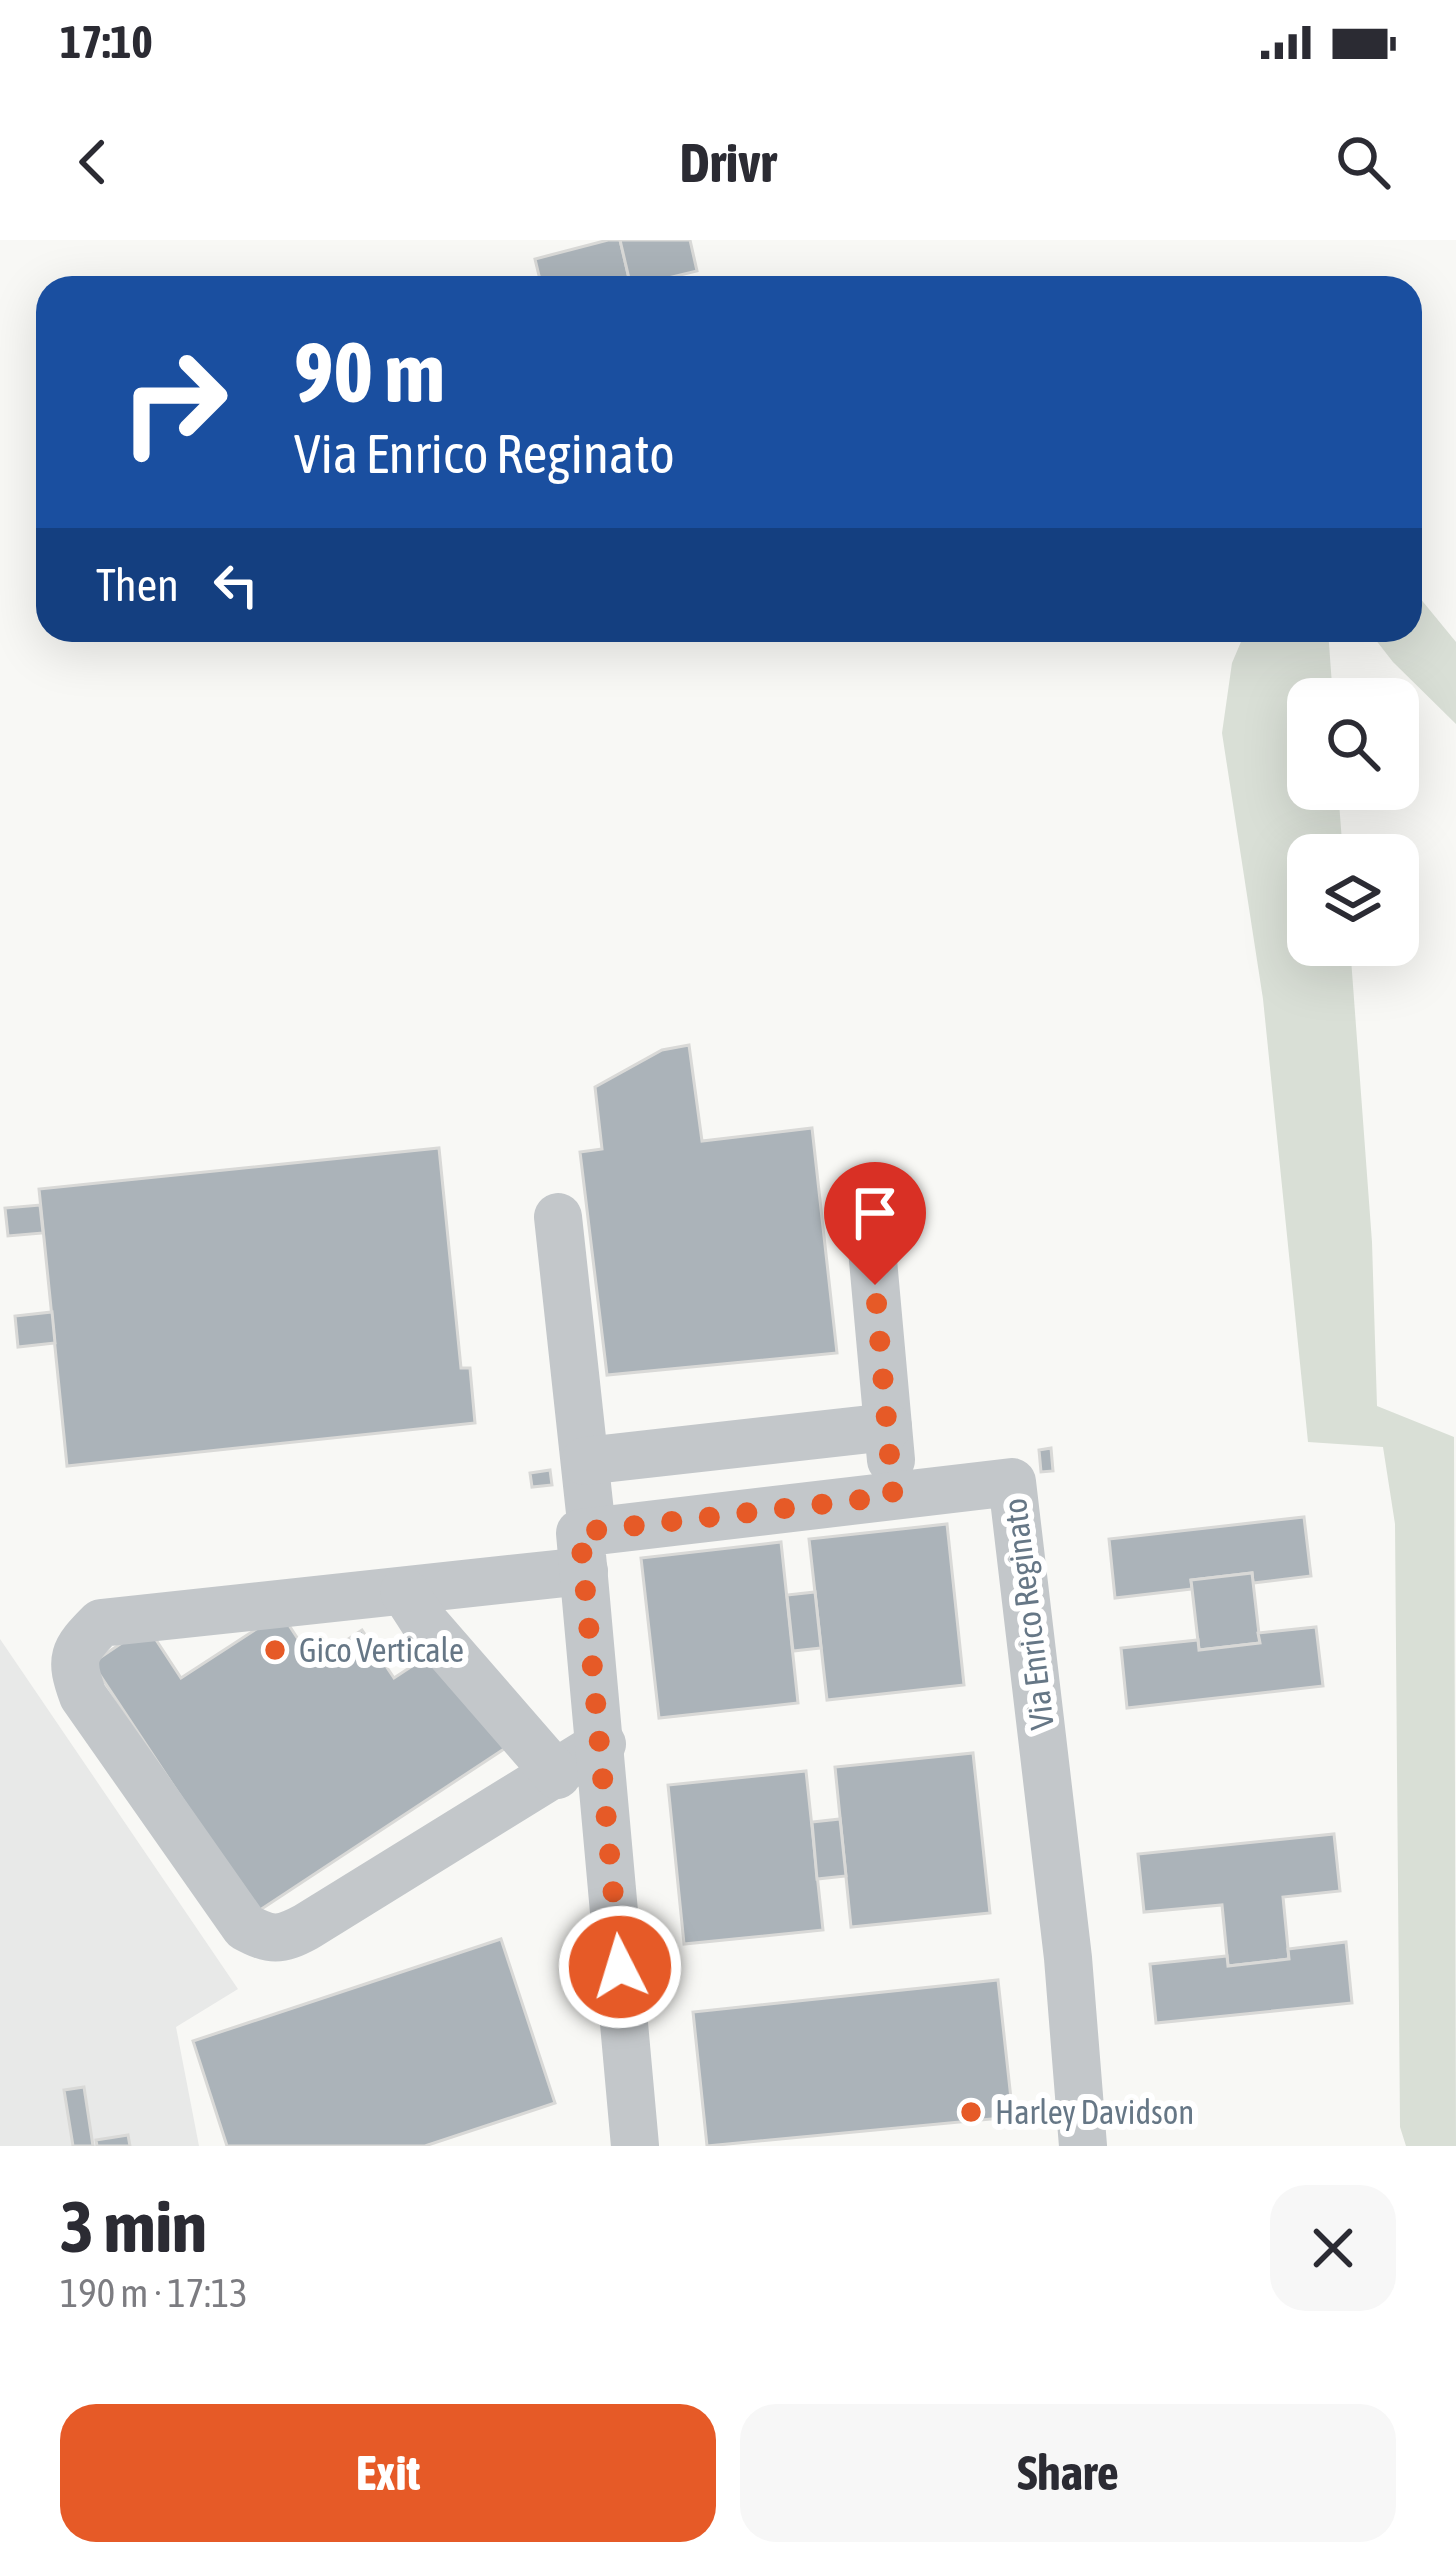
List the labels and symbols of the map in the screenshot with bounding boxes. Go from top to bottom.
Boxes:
pin [824,1162,926,1285]
street label: Via Enrico Reginato [995,1496,1061,1732]
place label: Gico Verticale [299,1631,464,1669]
marker: Gico Verticale [262,1637,288,1663]
position arrow [557,1904,683,2030]
place label: Harley Davidson [995,2093,1194,2131]
marker: Harley Davidson [958,2099,984,2125]

